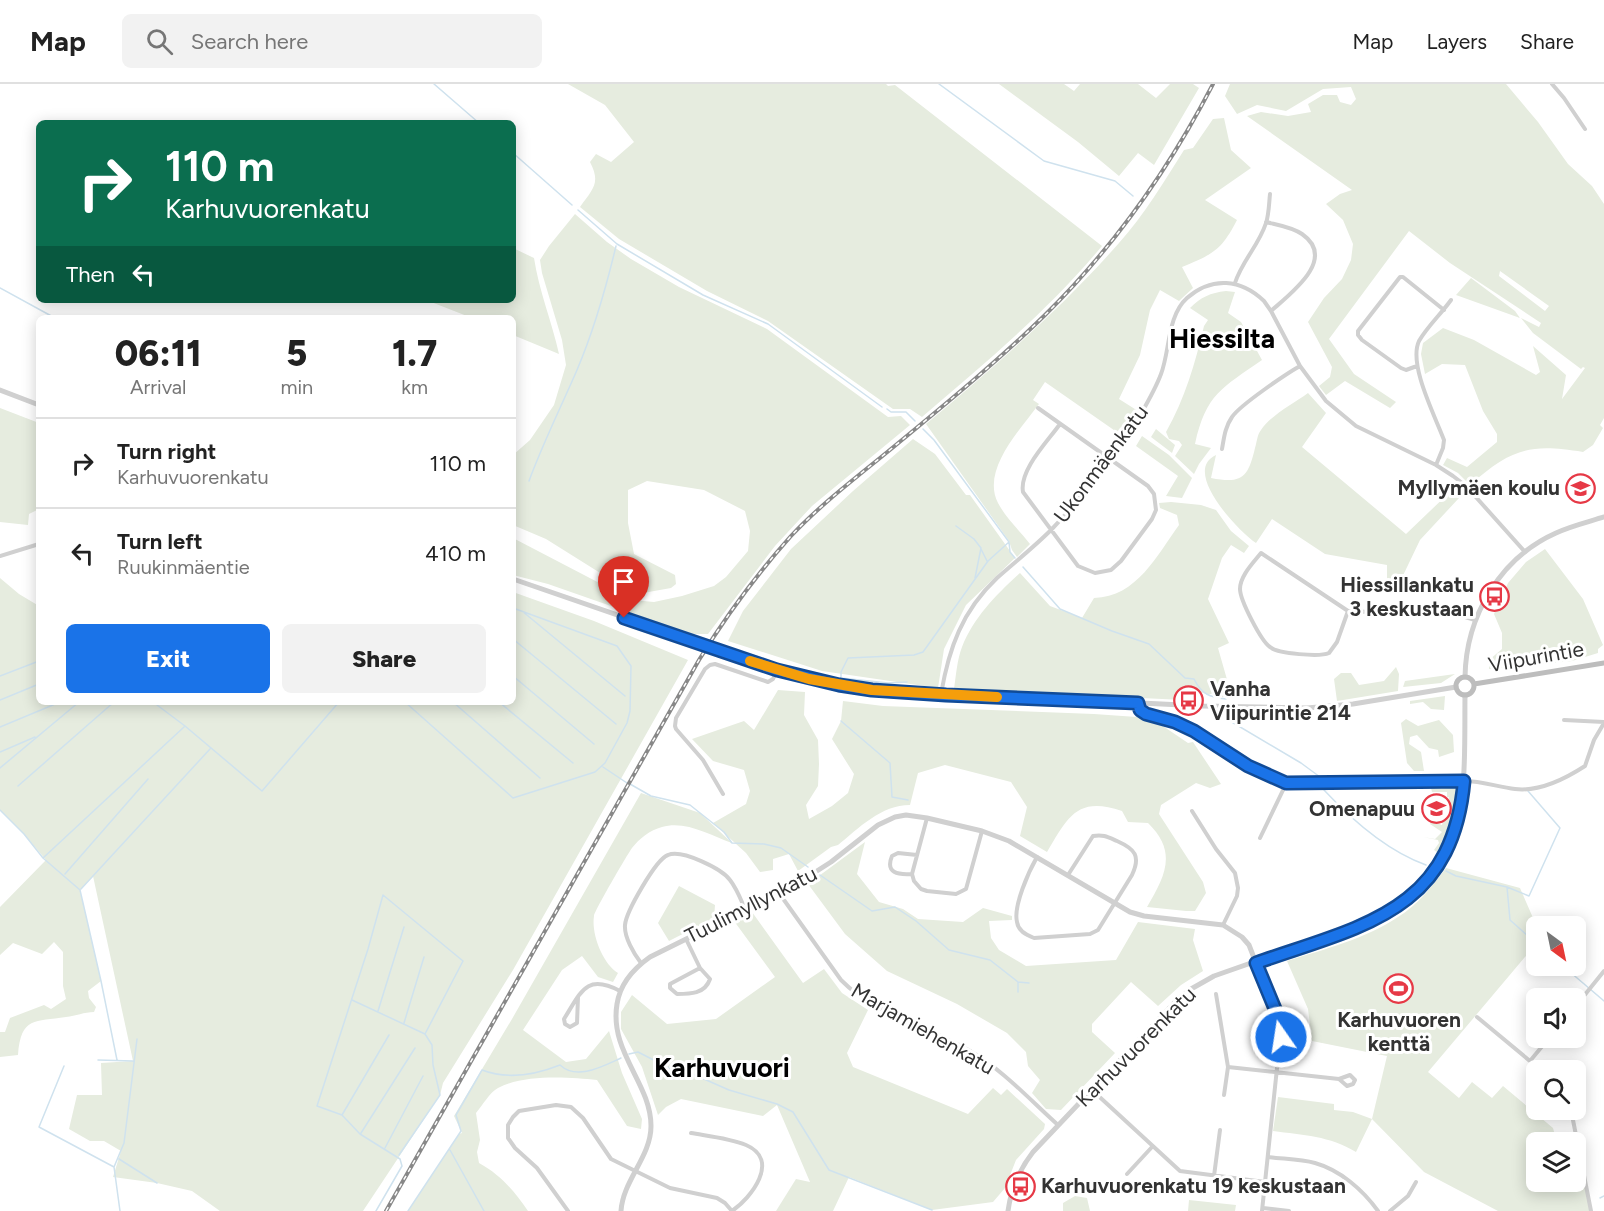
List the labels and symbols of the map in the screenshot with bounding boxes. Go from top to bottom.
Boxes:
district label: Hiessilta [1169,322,1275,355]
street label: Ukonmäenkatu [1048,400,1153,527]
school or university icon: Myllymäen koulu [1565,472,1597,504]
place label: Myllymäen koulu [1398,475,1560,500]
pin [598,556,649,618]
place label: Hiessillankatu 3 keskustaan [1340,572,1474,621]
bus stop icon: Hiessillankatu 3 keskustaan [1479,581,1511,613]
street label: Viipurintie [1486,636,1586,677]
place label: Vanha Viipurintie 214 [1210,676,1351,725]
bus stop icon: Vanha Viipurintie 214 [1173,685,1205,717]
school or university icon: Omenapuu [1420,793,1452,825]
place label: Omenapuu [1309,796,1415,821]
street label: Tuulimyllynkatu [681,861,821,949]
north arrow [1526,916,1586,976]
sports icon: Karhuvuoren kenttä [1383,973,1415,1005]
street label: Marjamiehenkatu [847,977,999,1080]
street label: Karhuvuorenkatu [1070,981,1201,1112]
position arrow [1249,1005,1313,1069]
place label: Karhuvuoren kenttä [1337,1007,1461,1056]
district label: Karhuvuori [654,1051,790,1084]
bus stop icon: Karhuvuorenkatu 19 keskustaan [1004,1170,1036,1202]
place label: Karhuvuorenkatu 19 keskustaan [1041,1173,1346,1198]

